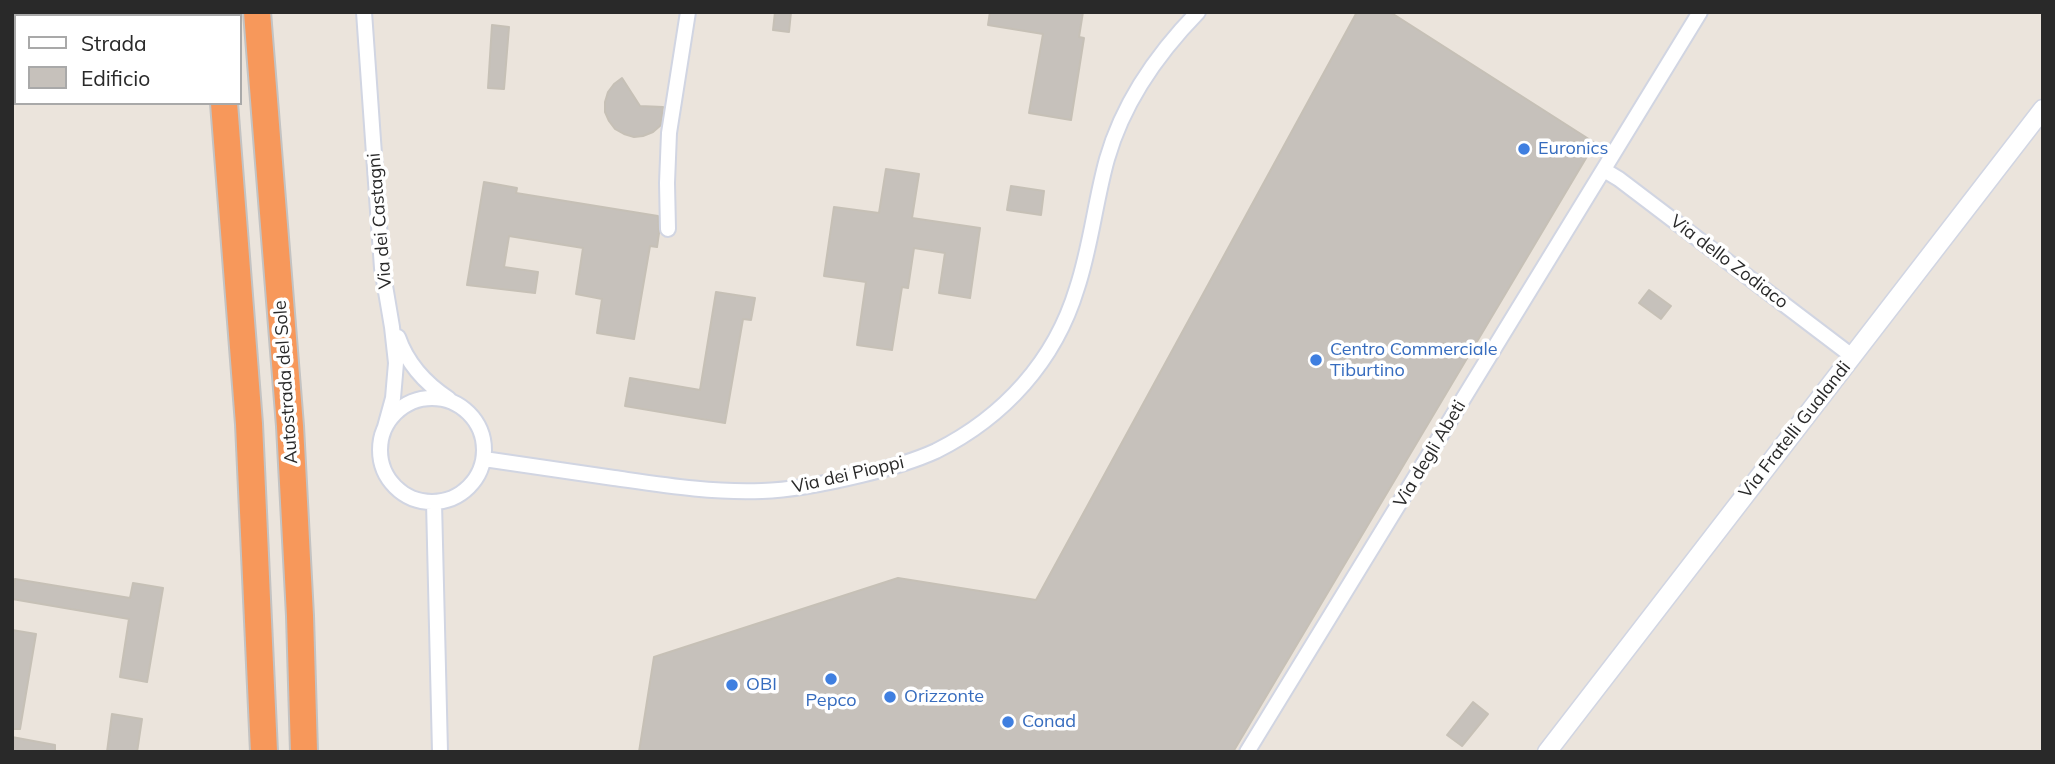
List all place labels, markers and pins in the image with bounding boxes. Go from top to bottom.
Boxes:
place label: Euronics [1538,138,1608,160]
marker: Euronics [1516,141,1532,157]
place label: Centro Commerciale Tiburtino [1330,339,1498,382]
marker: Centro Commerciale Tiburtino [1308,352,1324,368]
marker: Pepco [823,671,839,687]
place label: OBI [746,674,777,696]
marker: OBI [724,677,740,693]
place label: Orizzonte [904,686,984,708]
marker: Orizzonte [882,689,898,705]
place label: Pepco [806,690,856,712]
place label: Conad [1022,711,1076,733]
marker: Conad [1000,714,1016,730]

